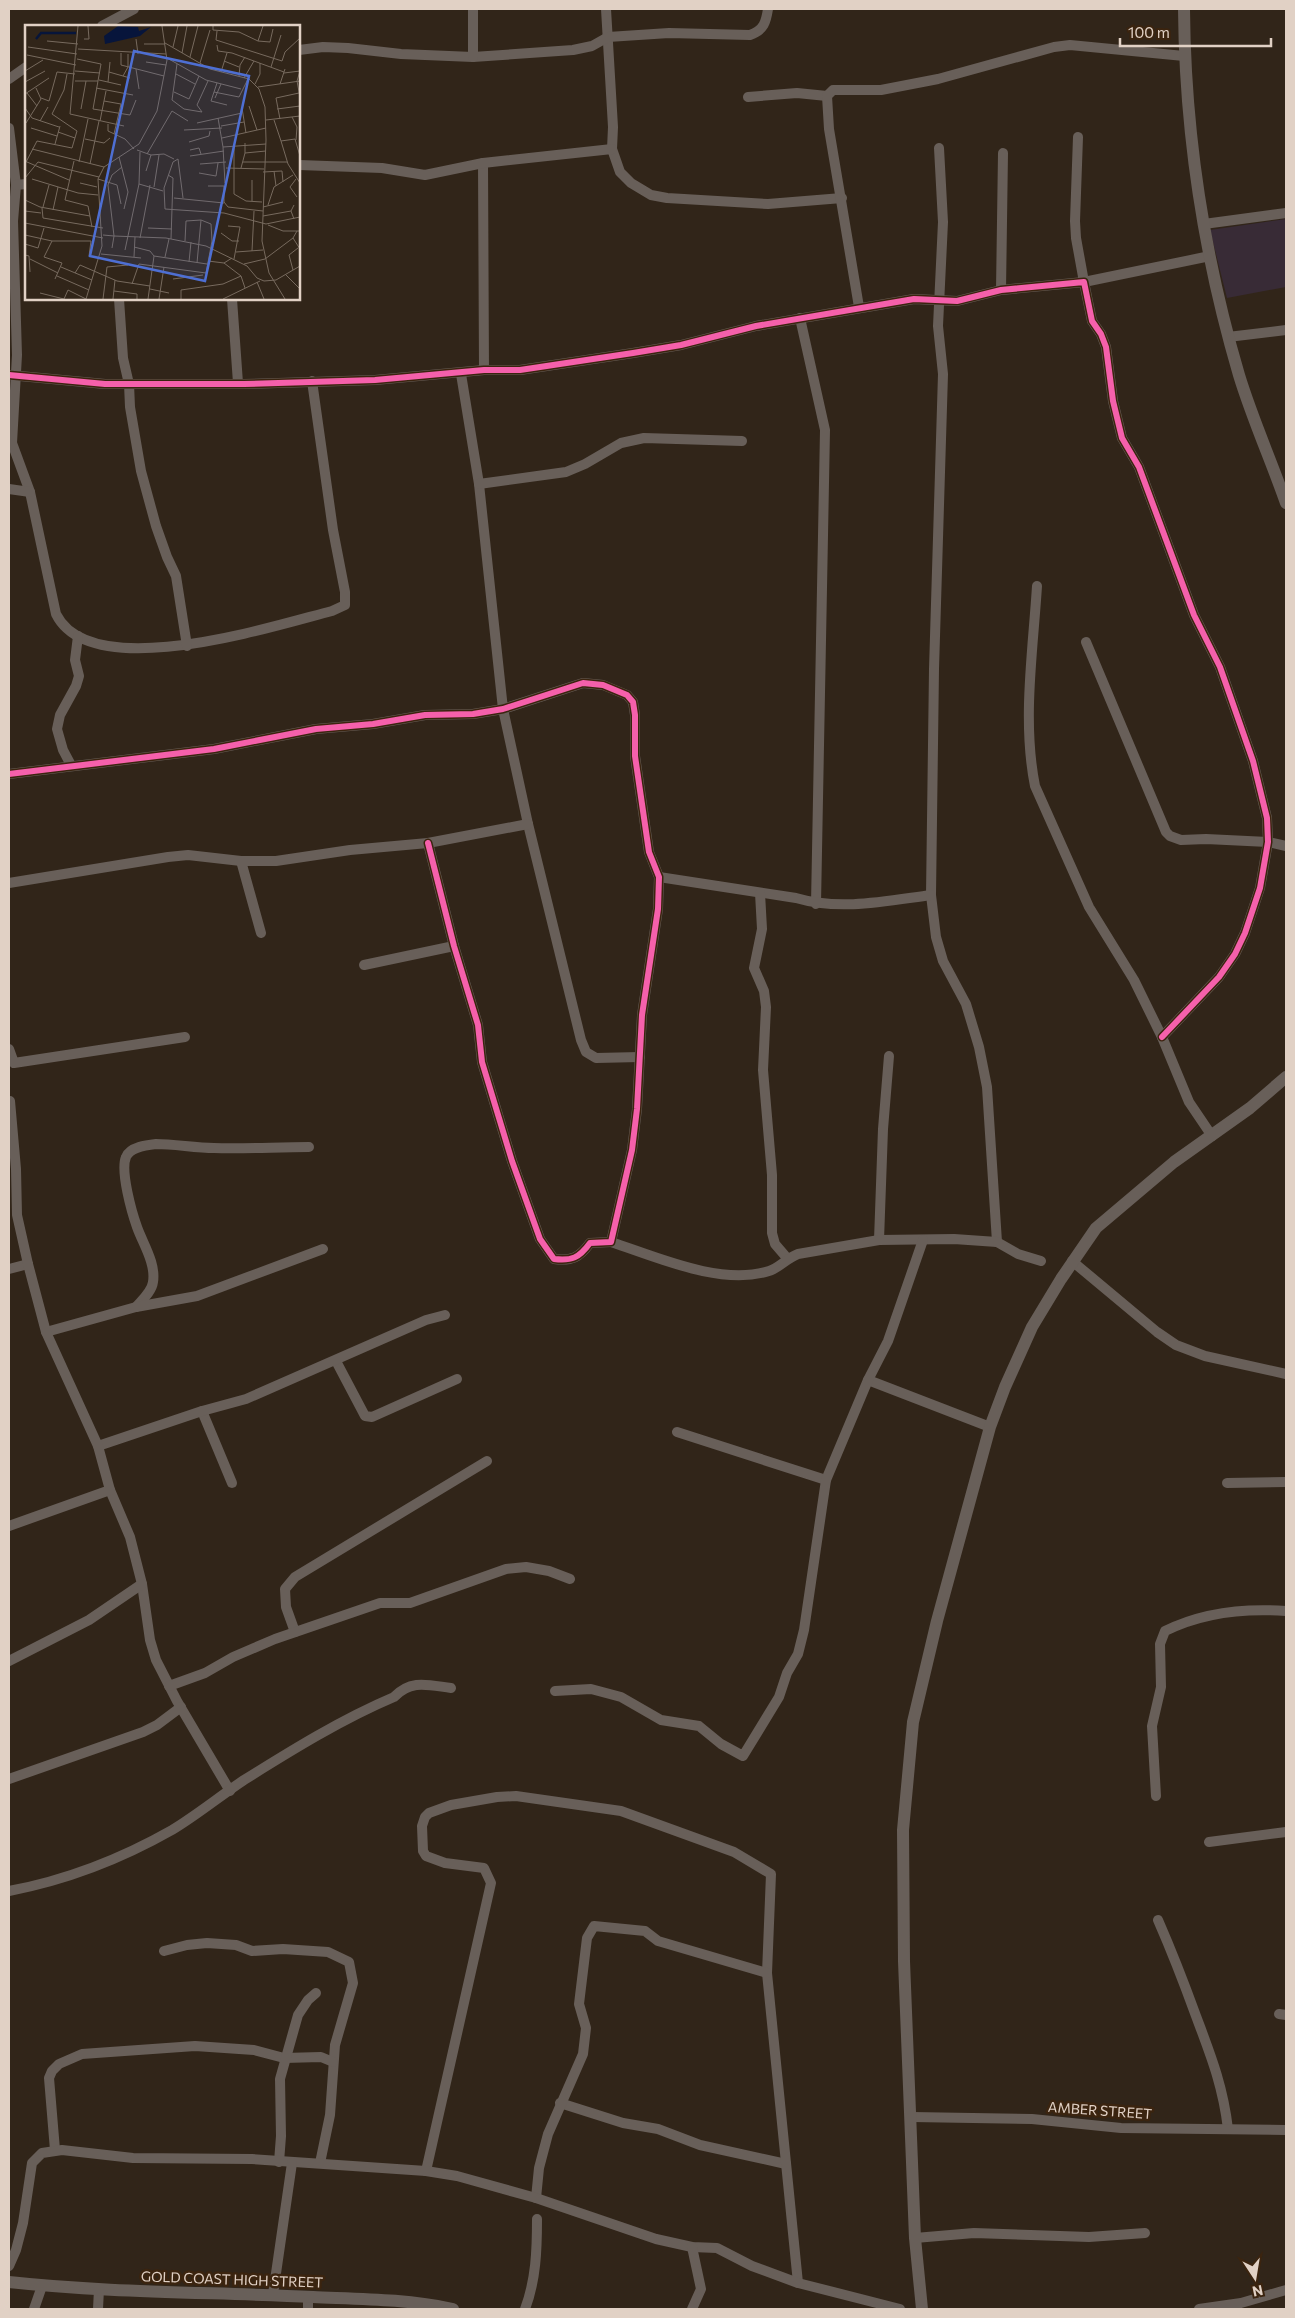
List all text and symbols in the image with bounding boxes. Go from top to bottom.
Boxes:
scale bar [1120,15,1271,47]
text: 100 m [1128,23,1170,41]
inset map [25,25,300,300]
street label: AMBER STREET [1047,2098,1153,2122]
north arrow [1230,2253,1280,2303]
street label: GOLD COAST HIGH STREET [141,2267,324,2291]
text: N [1251,2282,1265,2301]

